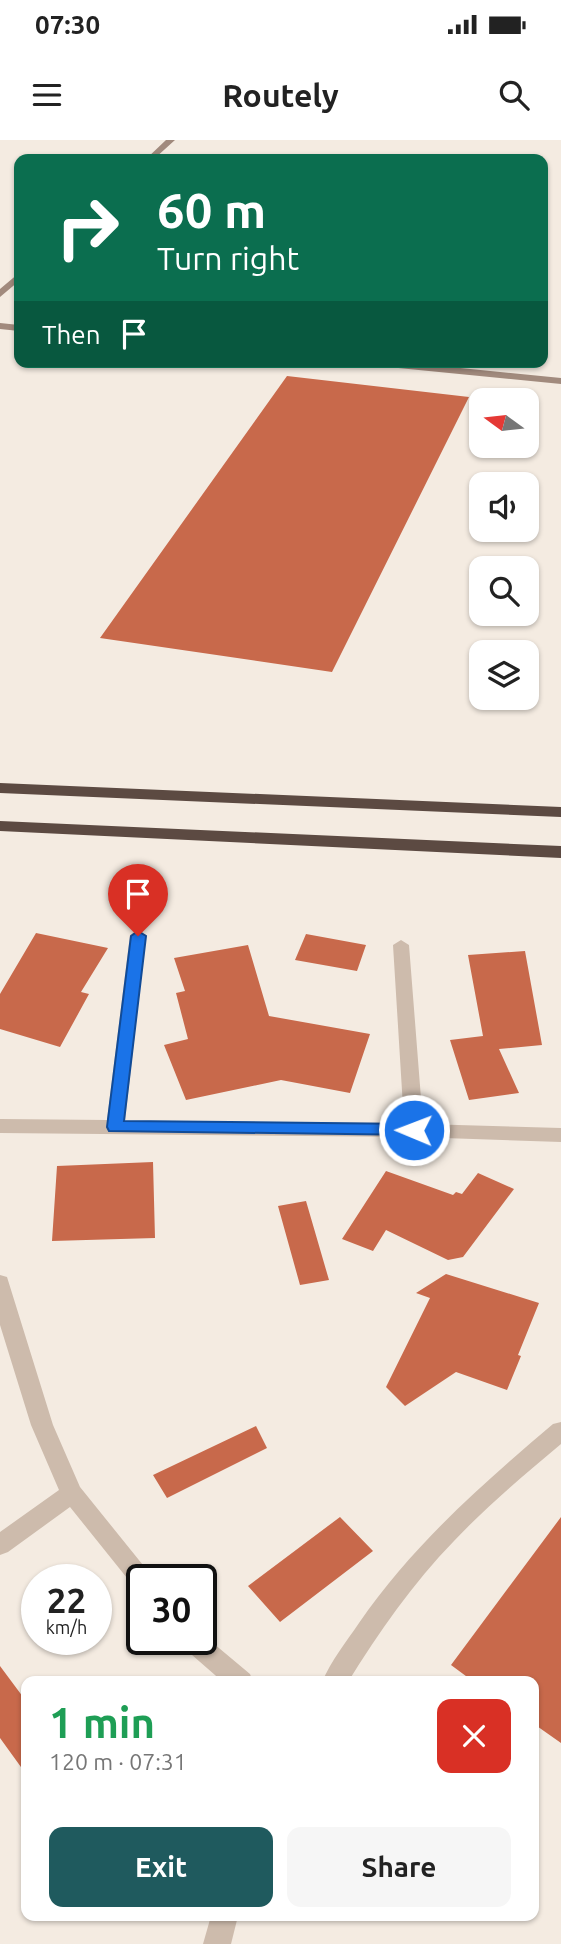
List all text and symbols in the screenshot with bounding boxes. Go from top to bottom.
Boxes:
text: 07:30 [35,10,100,39]
icon: menu [28,76,66,114]
icon: search [495,76,533,114]
text: Routely [222,77,339,113]
icon: right [42,182,133,273]
text: 60 m [157,182,266,237]
text: Turn right [157,240,299,276]
icon: arrive [115,315,153,353]
text: Then [42,320,101,349]
north arrow [469,388,539,458]
map controls [469,388,539,710]
button: sound [469,472,539,542]
button: search [469,556,539,626]
button: layers [469,640,539,710]
pin [108,864,168,936]
icon: arrive [119,875,157,913]
position arrow [377,1093,451,1167]
speed limit sign: 30 [126,1564,217,1655]
text: 22 [47,1580,86,1620]
text: km/h [46,1617,87,1637]
text: 1 min [49,1699,155,1746]
button: close [437,1699,511,1773]
text: 120 m · 07:31 [49,1749,187,1774]
button: Exit [49,1827,273,1907]
button: Share [287,1827,511,1907]

